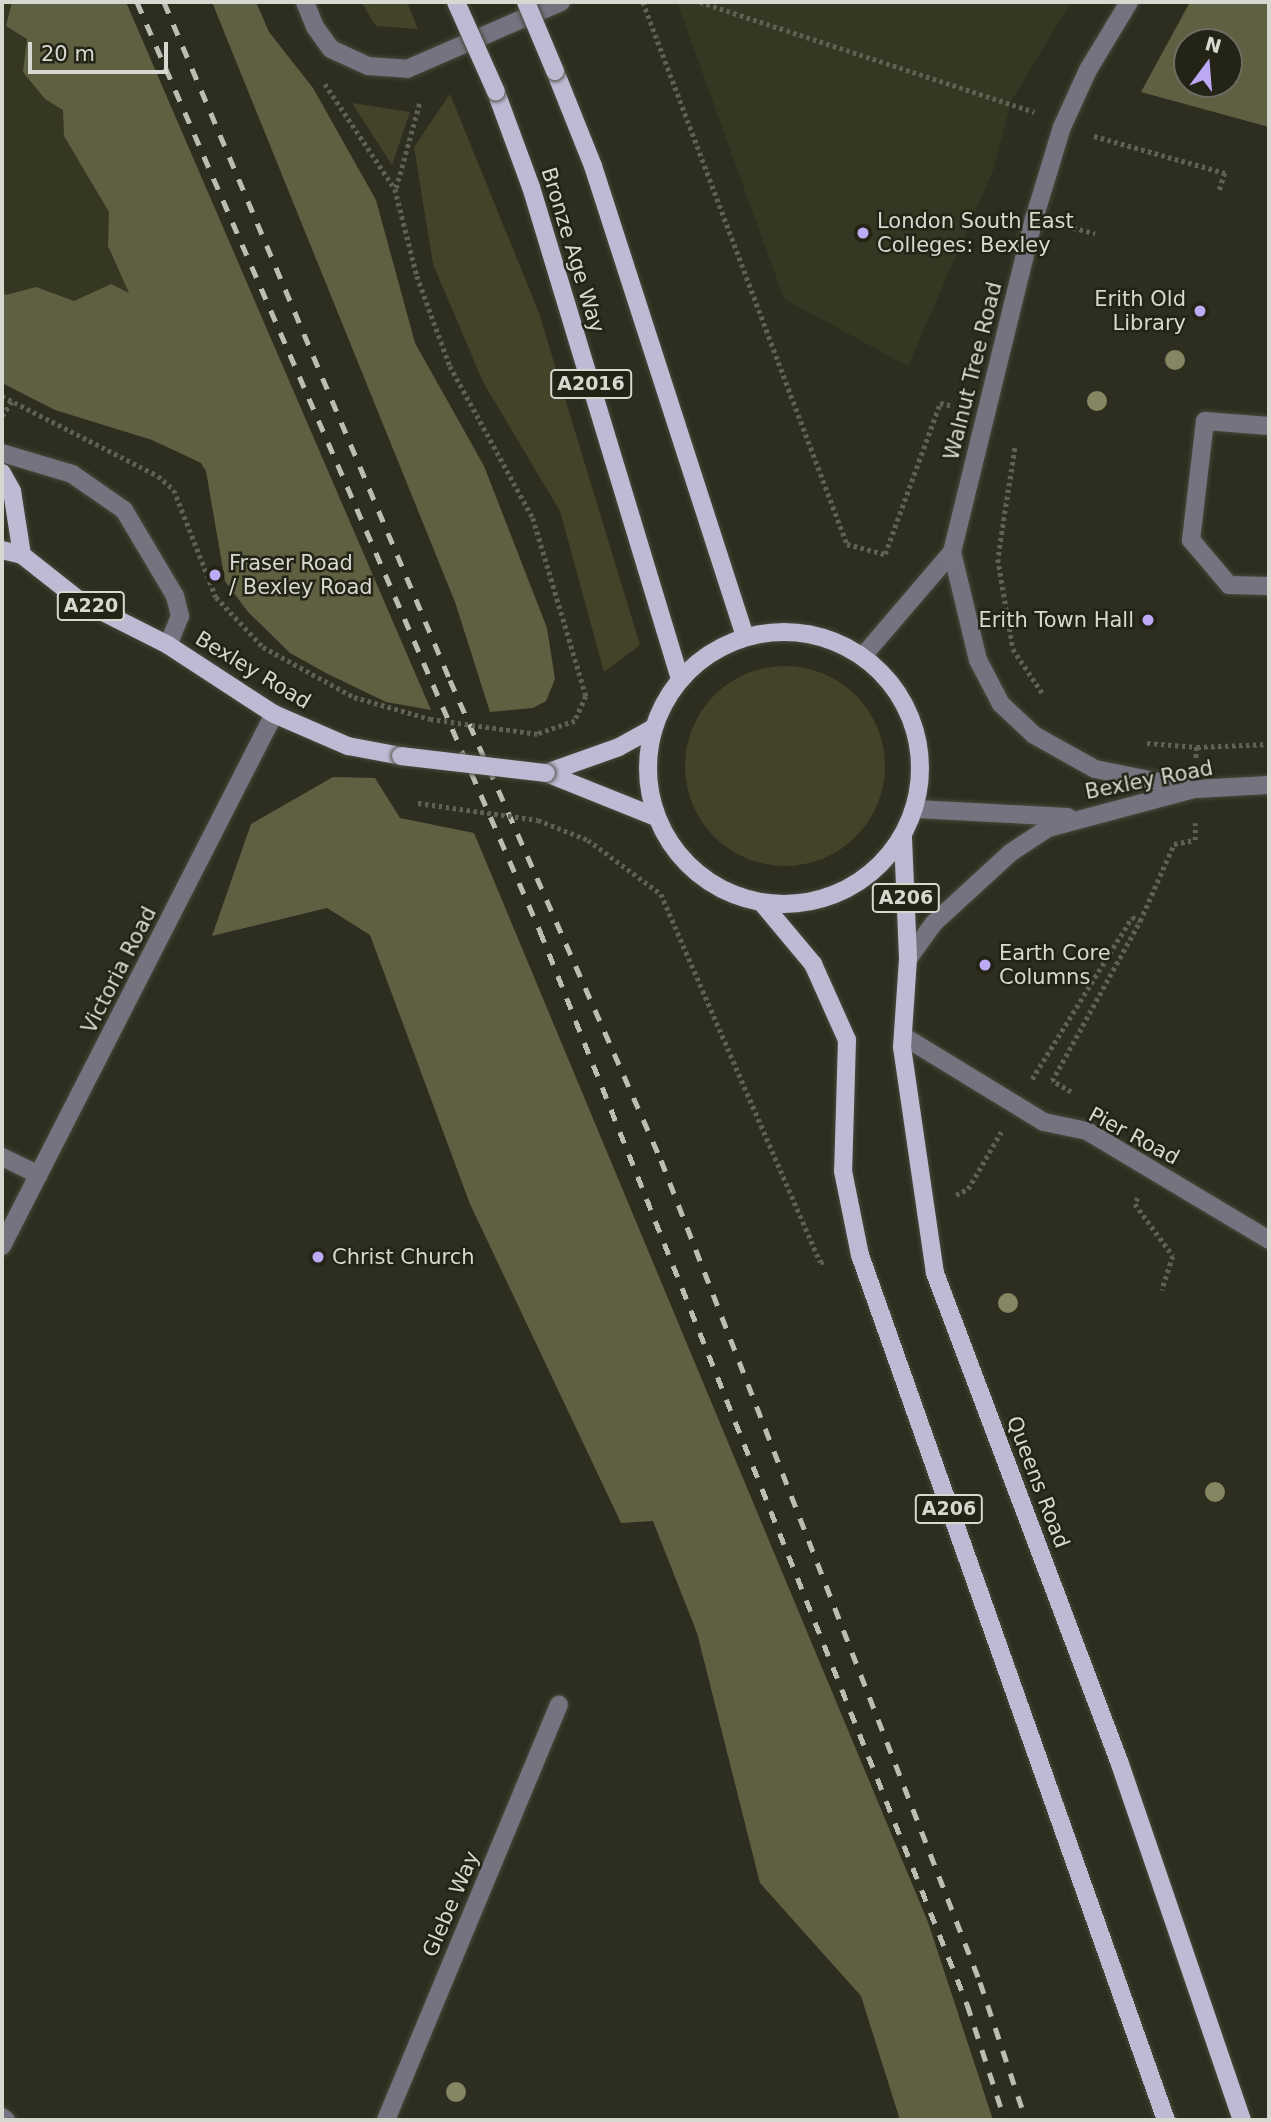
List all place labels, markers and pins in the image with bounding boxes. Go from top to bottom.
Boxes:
place label: London South East Colleges: Bexley [877,208,1074,258]
marker: London South East Colleges: Bexley [855,225,871,241]
place label: Erith Old Library [1094,286,1186,336]
marker: Erith Old Library [1192,303,1208,319]
place label: Fraser Road / Bexley Road [229,550,373,600]
marker: Fraser Road / Bexley Road [207,567,223,583]
place label: Erith Town Hall [978,607,1134,633]
marker: Erith Town Hall [1140,612,1156,628]
place label: Earth Core Columns [999,940,1111,990]
marker: Earth Core Columns [977,957,993,973]
place label: Christ Church [332,1244,475,1270]
marker: Christ Church [310,1249,326,1265]

